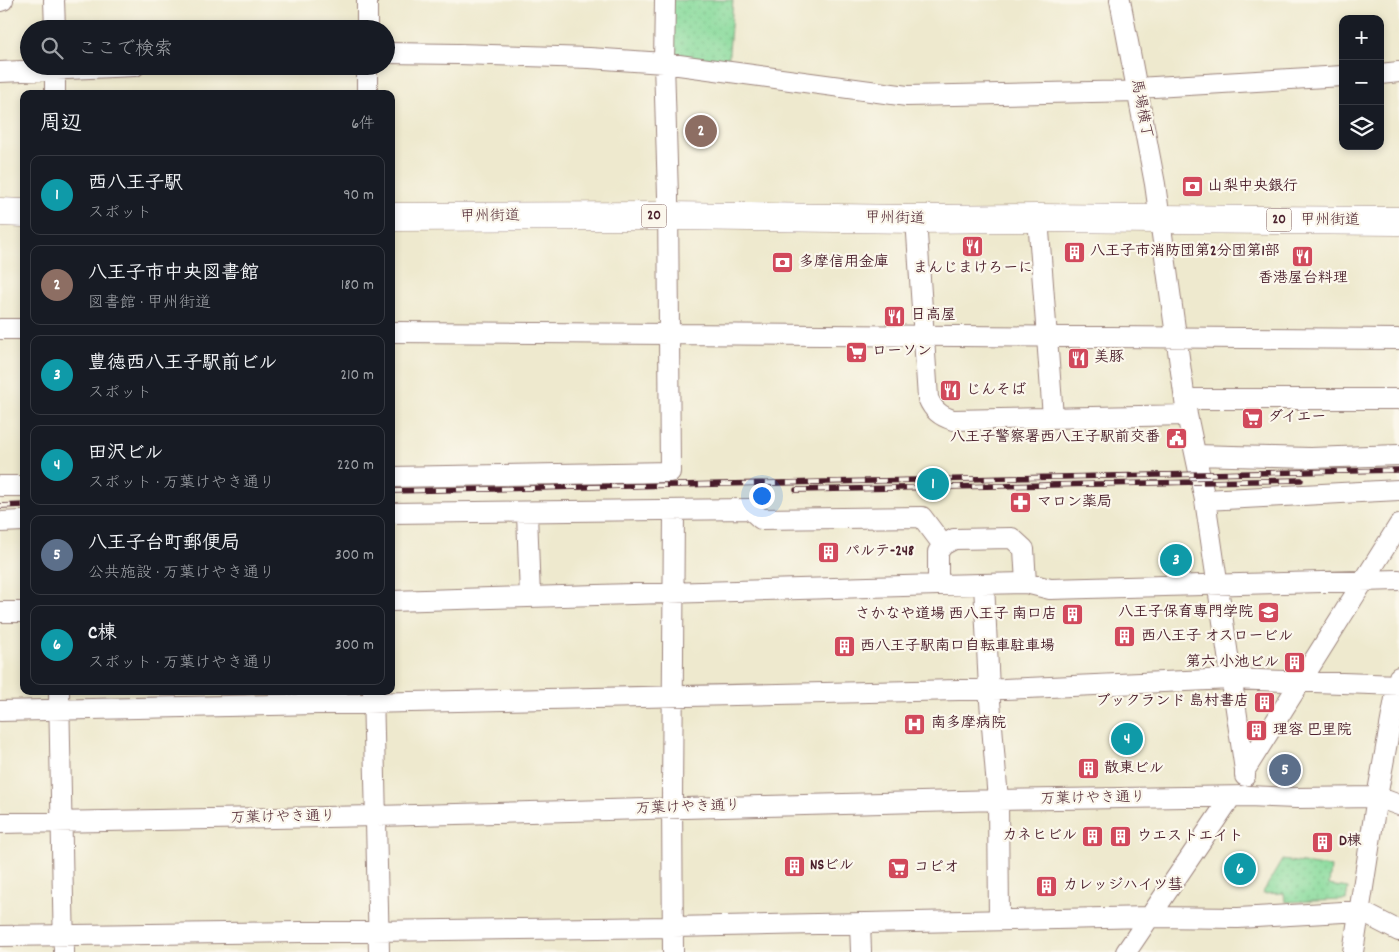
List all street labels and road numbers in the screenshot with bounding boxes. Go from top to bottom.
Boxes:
street label: 馬場横丁 [1124,77,1158,141]
street label: 甲州街道 [460,205,520,229]
road number: 20 [642,205,666,228]
street label: 甲州街道 [865,207,925,231]
road number: 20 [1266,208,1292,232]
street label: 甲州街道 [1300,210,1360,232]
street label: 万葉けやき通り [1040,787,1146,811]
street label: 万葉けやき通り [635,795,741,821]
street label: 万葉けやき通り [230,806,336,830]

